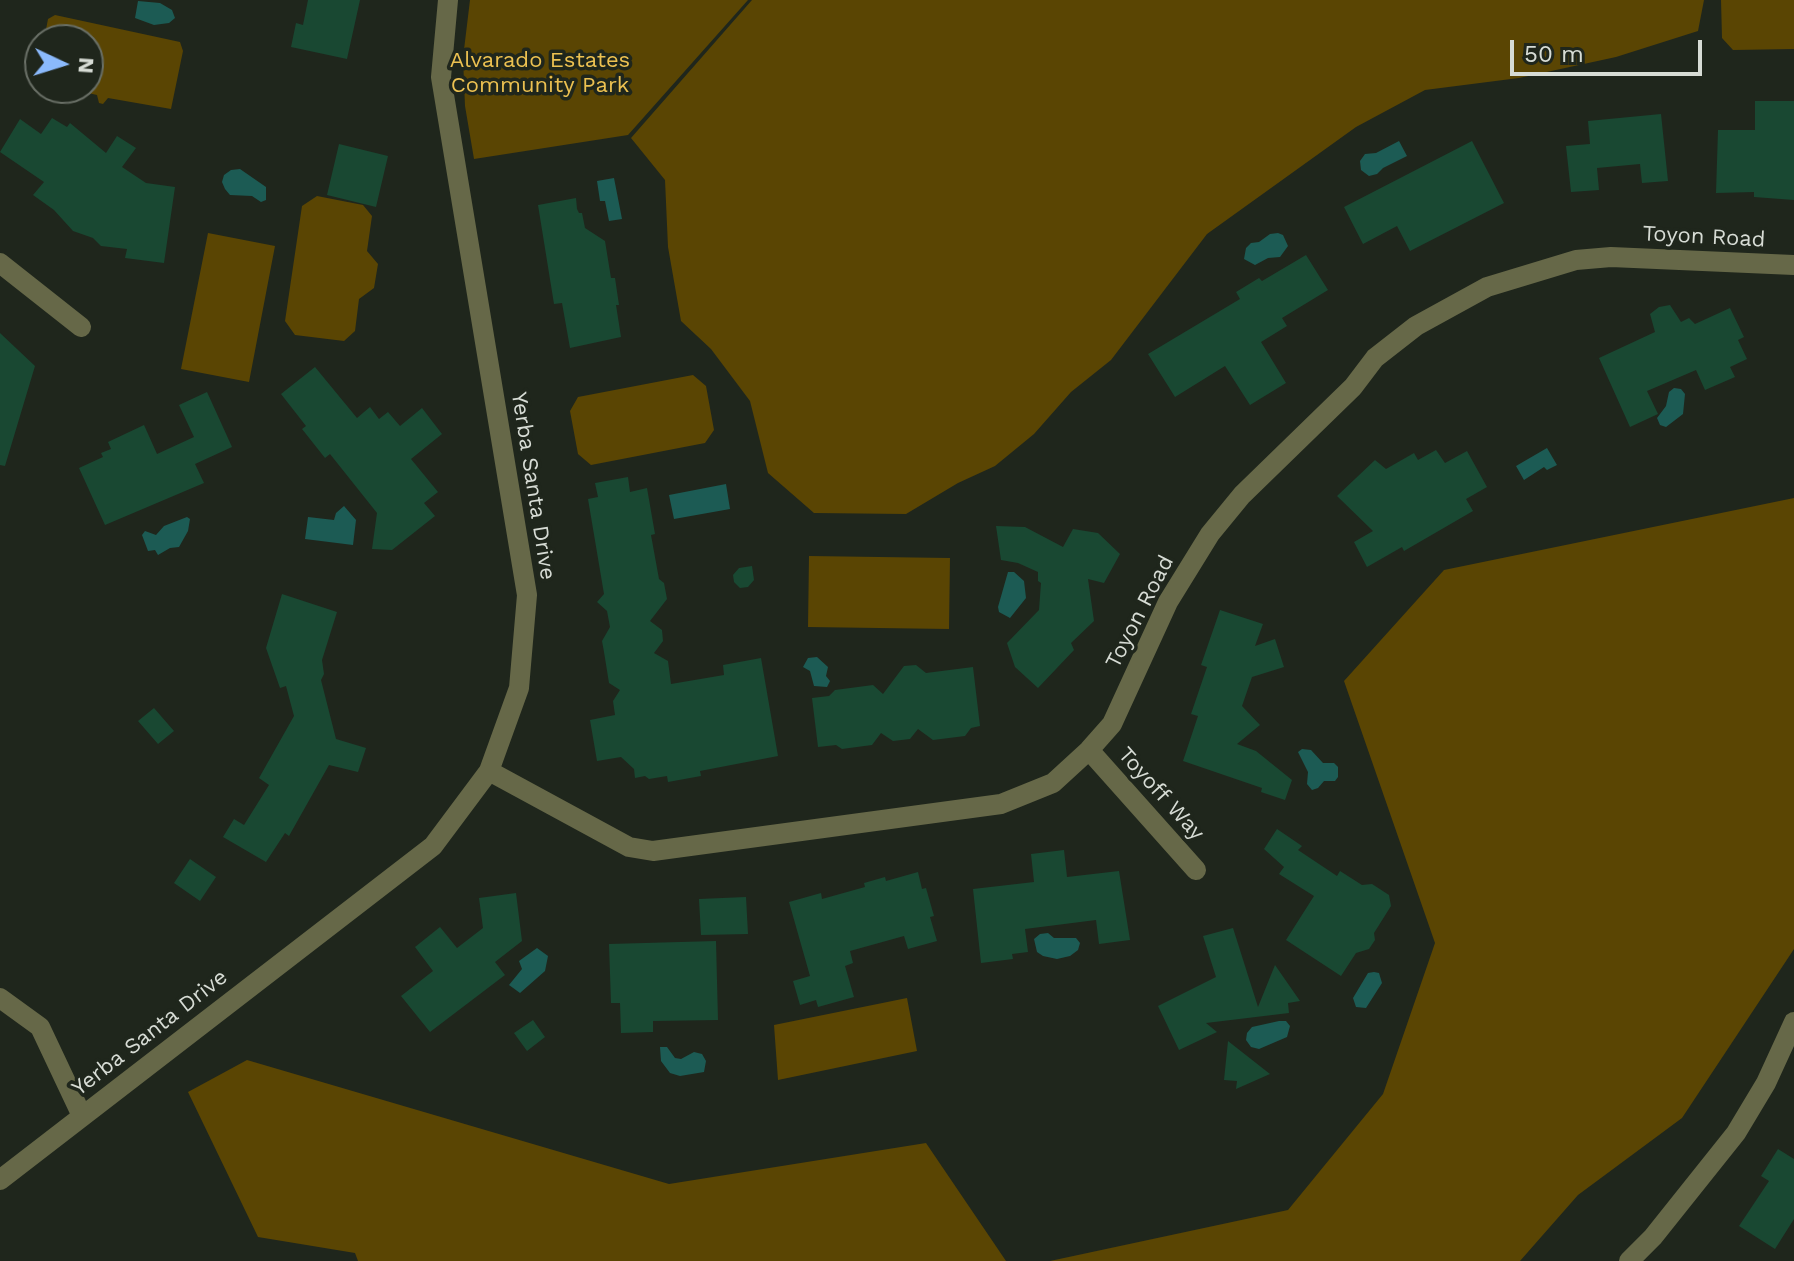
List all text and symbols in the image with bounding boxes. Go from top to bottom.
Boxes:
north arrow [24,24,104,104]
scale bar [1514,24,1706,74]
text: 50 m [1524,40,1584,68]
park label: Alvarado Estates Community Park [450,48,630,100]
text: N [73,57,99,75]
street label: Toyon Road [1642,221,1766,253]
street label: Yerba Santa Drive [505,390,561,582]
street label: Toyon Road [1100,551,1180,673]
street label: Toyoff Way [1112,742,1210,846]
street label: Yerba Santa Drive [67,964,233,1102]

